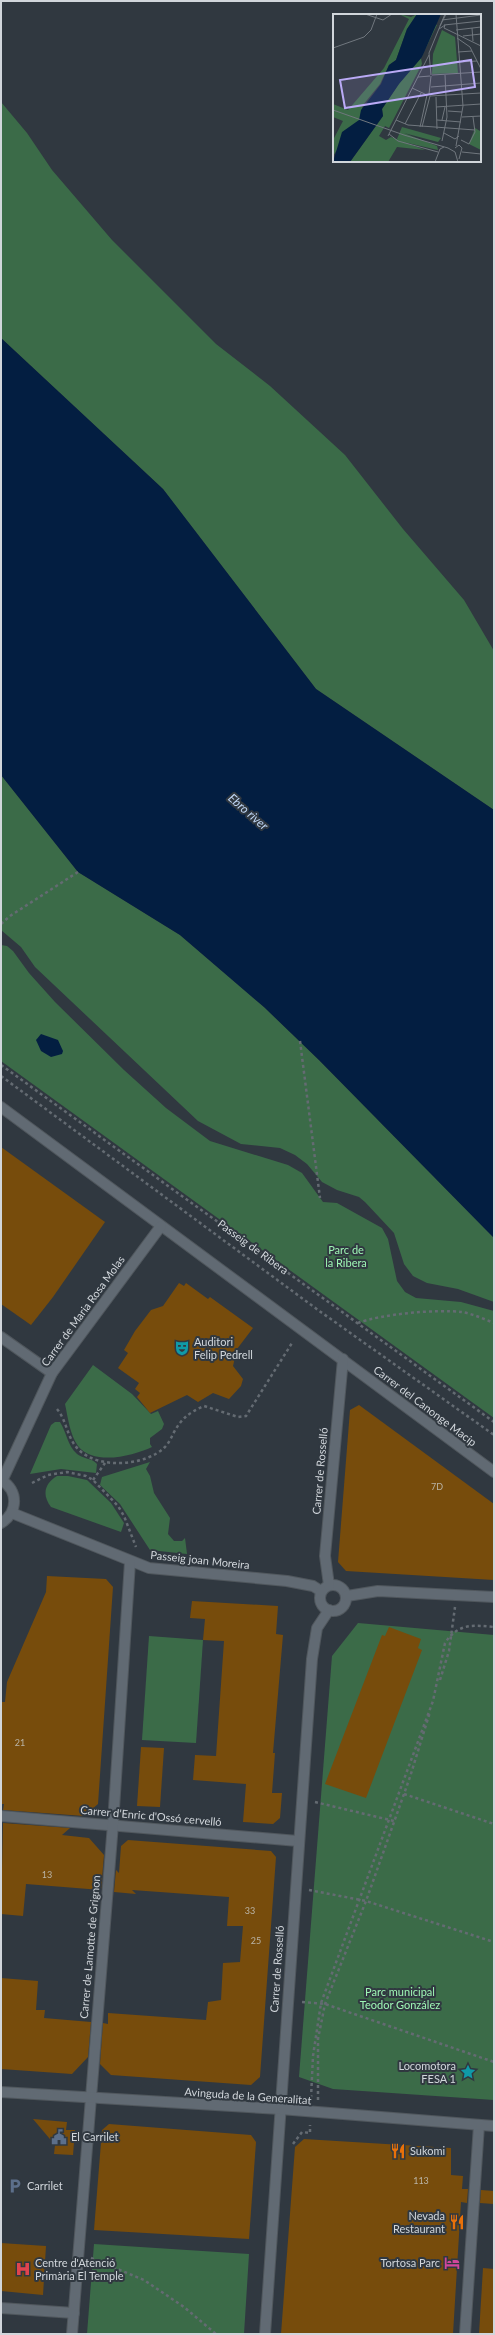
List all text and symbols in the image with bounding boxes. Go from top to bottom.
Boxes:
inset map [333,14,481,162]
water label: Ebro river [225,790,272,834]
street label: Passeig de Ribera [215,1217,291,1277]
park label: Parc de la Ribera [325,1243,367,1269]
street label: Carrer de Maria Rosa Molas [38,1253,127,1368]
place label: Auditori Felip Pedrell [194,1335,253,1361]
theatre icon: Auditori Felip Pedrell [173,1339,191,1357]
street label: Carrer del Canonge Macip [371,1363,479,1449]
street label: Carrer de Rosselló [309,1427,330,1515]
house number: 7D [431,1481,443,1492]
street label: Passeig joan Moreira [150,1548,250,1571]
house number: 21 [15,1737,25,1748]
street label: Carrer d'Enric d'Ossó cervelló [80,1803,222,1828]
house number: 13 [42,1869,52,1880]
street label: Carrer de Lamotte de Grignon [77,1875,102,2019]
house number: 33 [245,1905,255,1916]
street label: Carrer de Rosselló [267,1925,286,2013]
house number: 25 [251,1935,261,1946]
park label: Parc municipal Teodor González [360,1985,440,2011]
place label: Locomotora FESA 1 [398,2059,456,2085]
place icon: Locomotora FESA 1 [459,2063,477,2081]
street label: Avinguda de la Generalitat [184,2085,312,2106]
public building icon: El Carrilet [50,2128,68,2146]
place label: El Carrilet [71,2130,119,2143]
restaurant icon: Sukomi [389,2142,407,2160]
place label: Sukomi [410,2144,446,2157]
house number: 113 [413,2175,429,2186]
parking icon: Carrilet [6,2177,24,2195]
place label: Carrilet [27,2179,63,2192]
place label: Nevada Restaurant [393,2209,445,2235]
restaurant icon: Nevada Restaurant [448,2213,466,2231]
hotel icon: Tortosa Parc [443,2254,461,2272]
place label: Centre d'Atenció Primària El Temple [35,2256,124,2282]
place label: Tortosa Parc [380,2256,440,2269]
hospital icon: Centre d'Atenció Primària El Temple [14,2260,32,2278]

